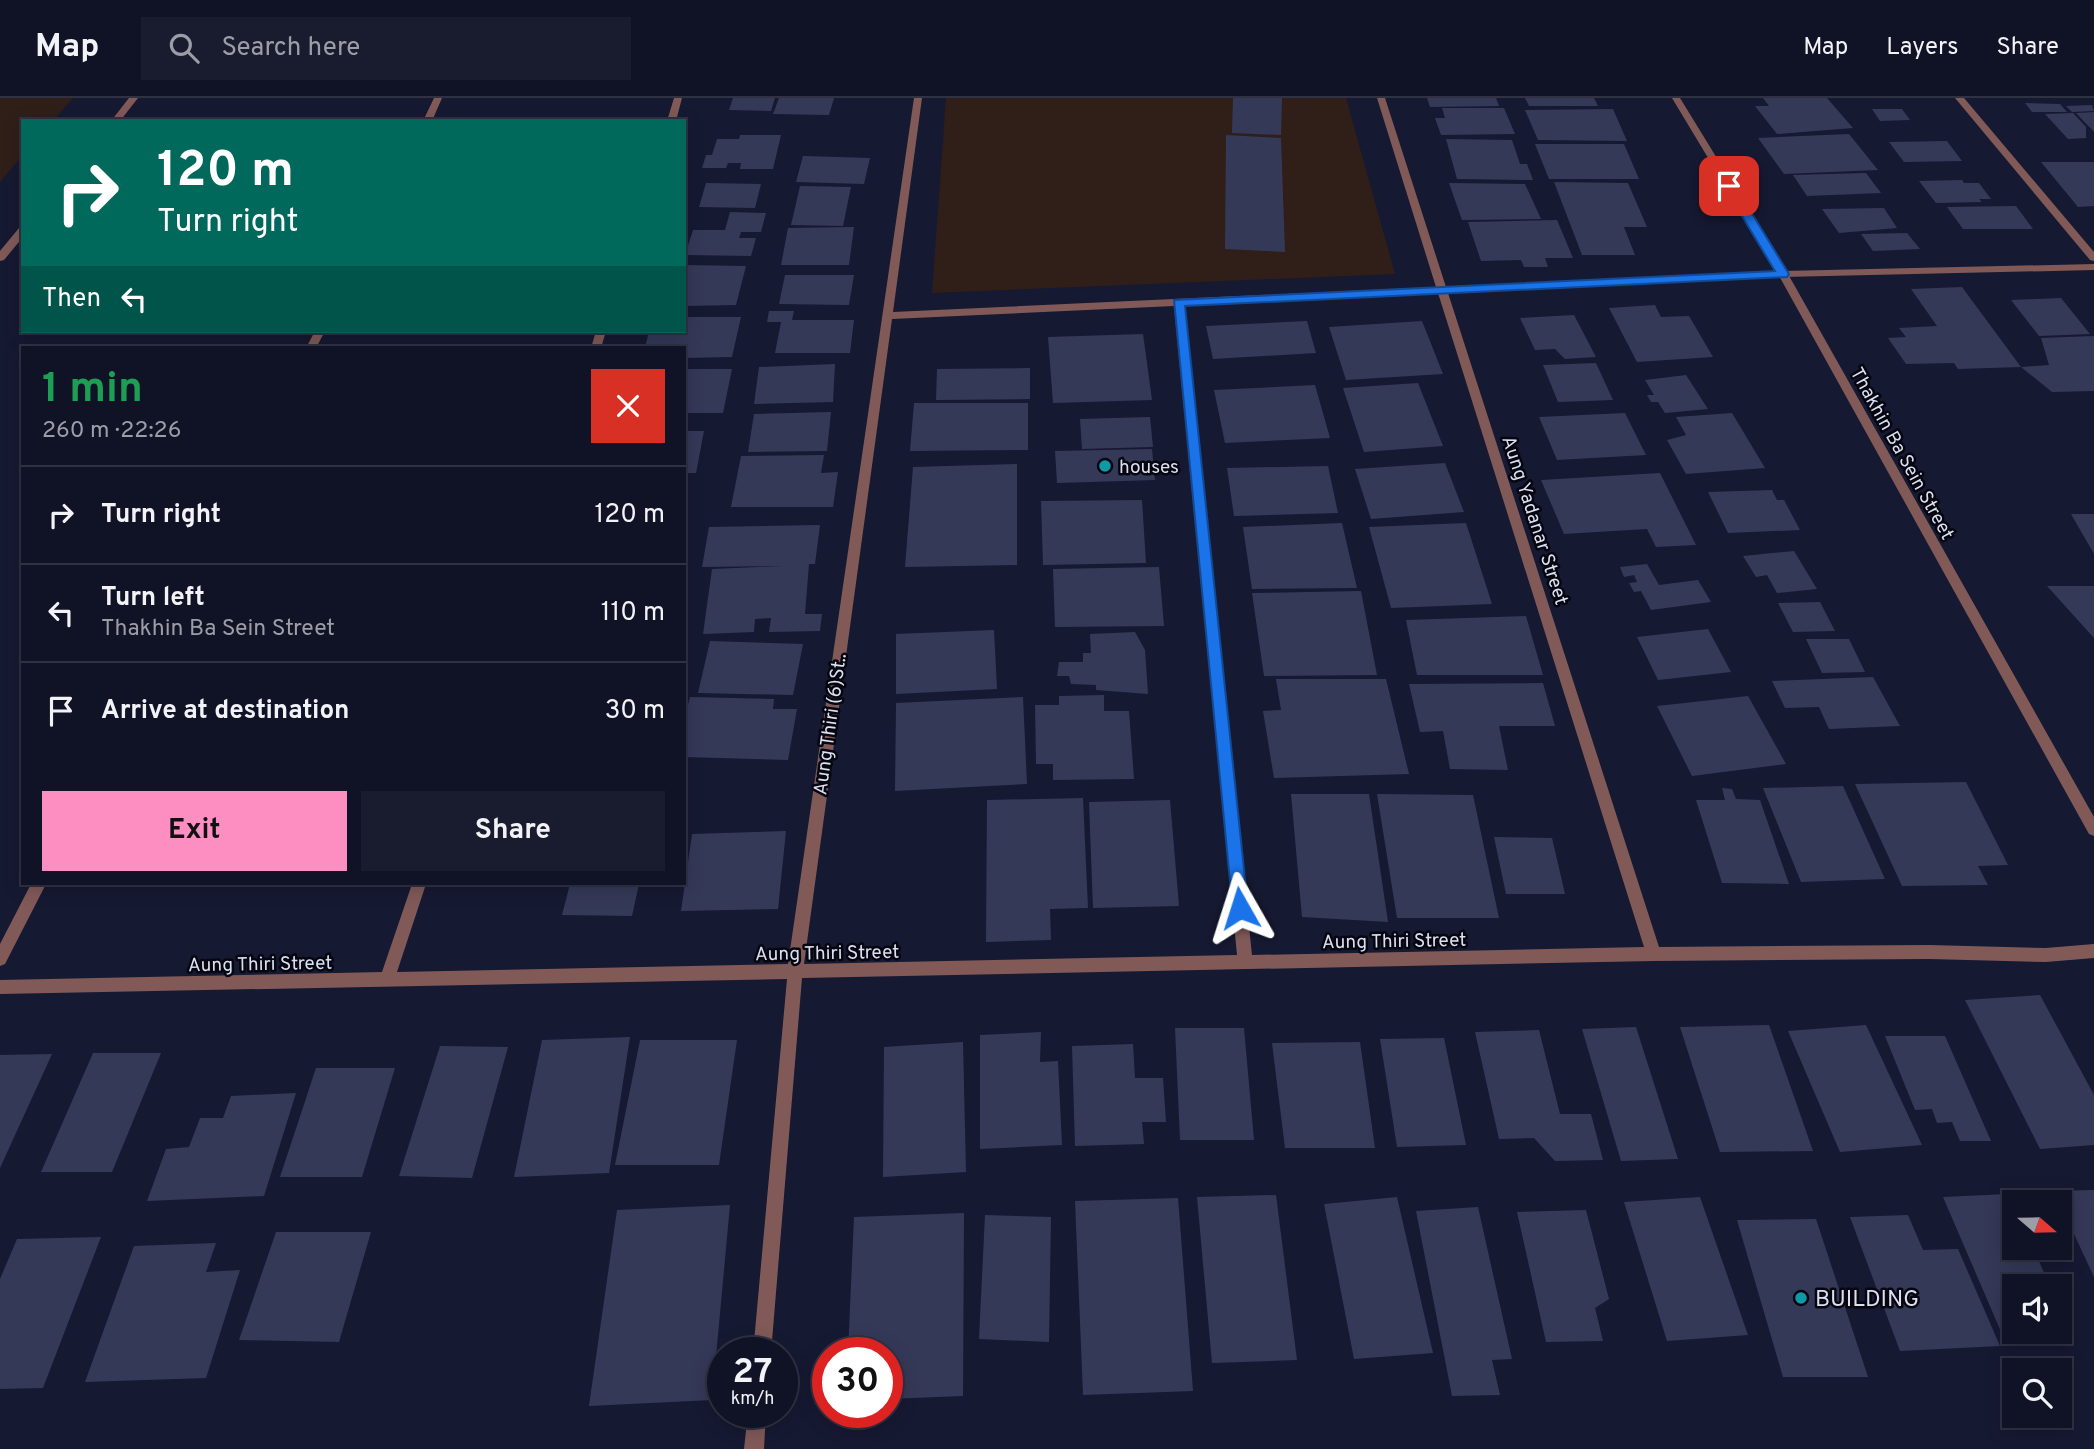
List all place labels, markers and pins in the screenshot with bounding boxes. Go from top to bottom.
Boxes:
pin [1699,156,1759,216]
place label: houses [1119,456,1179,480]
marker: houses [1097,458,1113,474]
place label: BUILDING [1815,1286,1919,1315]
marker: BUILDING [1793,1290,1809,1306]

